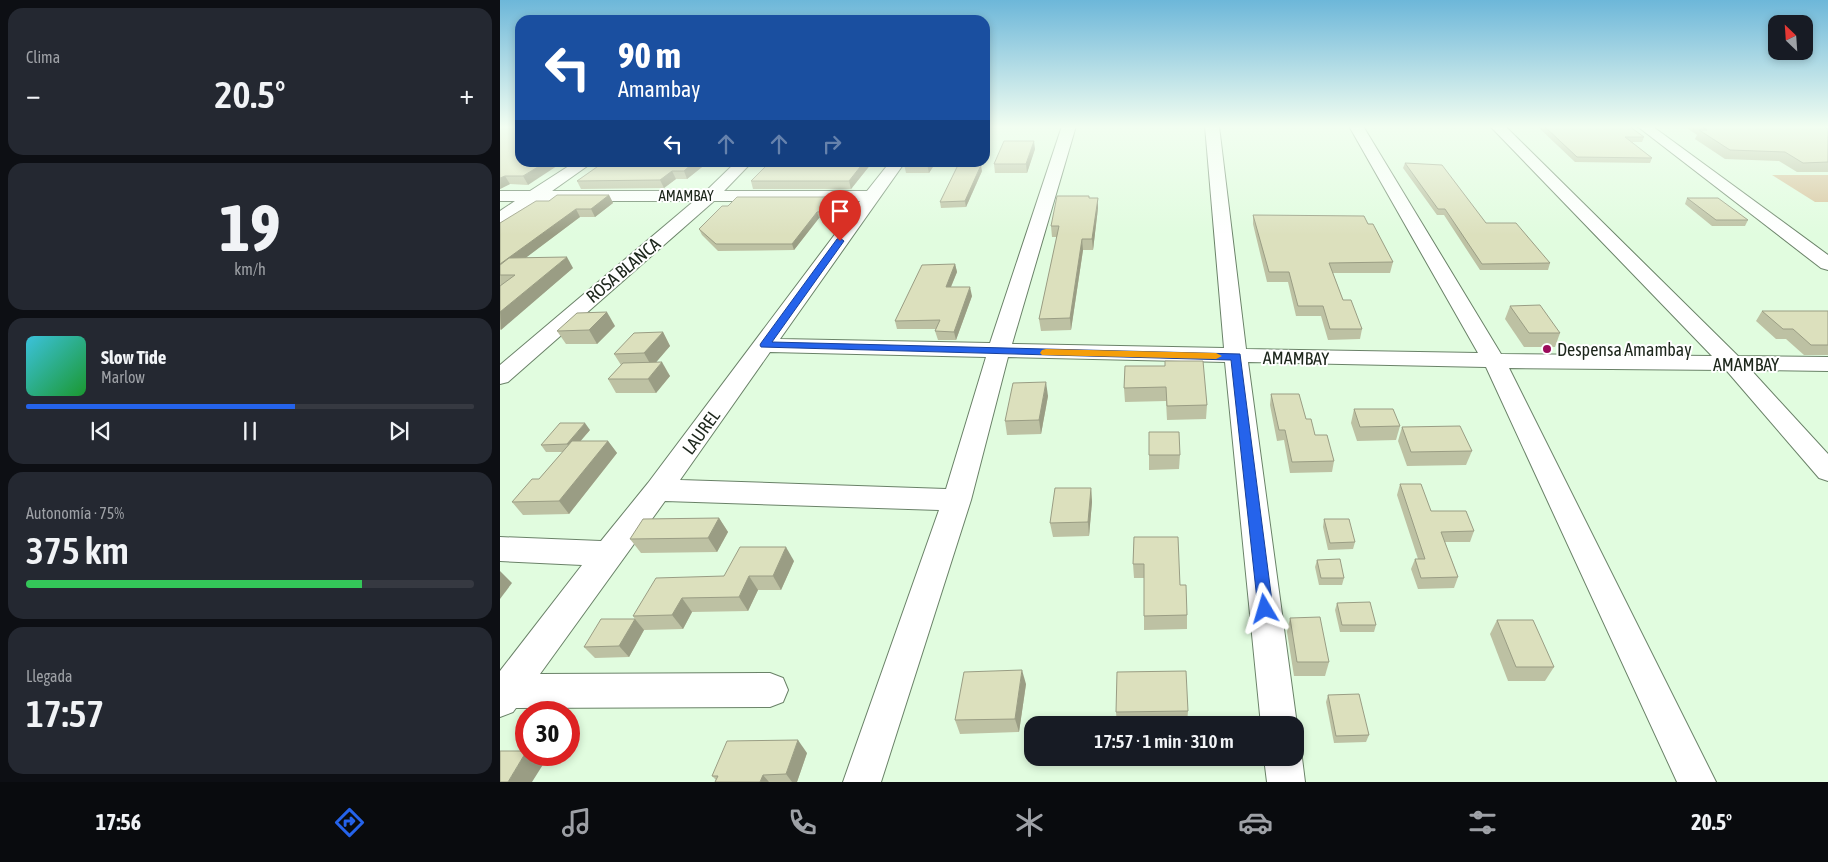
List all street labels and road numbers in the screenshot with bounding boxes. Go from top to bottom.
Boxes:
street label: AMAMBAY [658,187,714,204]
street label: ROSA BLANCA [582,233,664,307]
street label: AMAMBAY [1263,347,1329,369]
street label: AMAMBAY [1713,354,1779,375]
street label: LAUREL [678,406,724,458]

